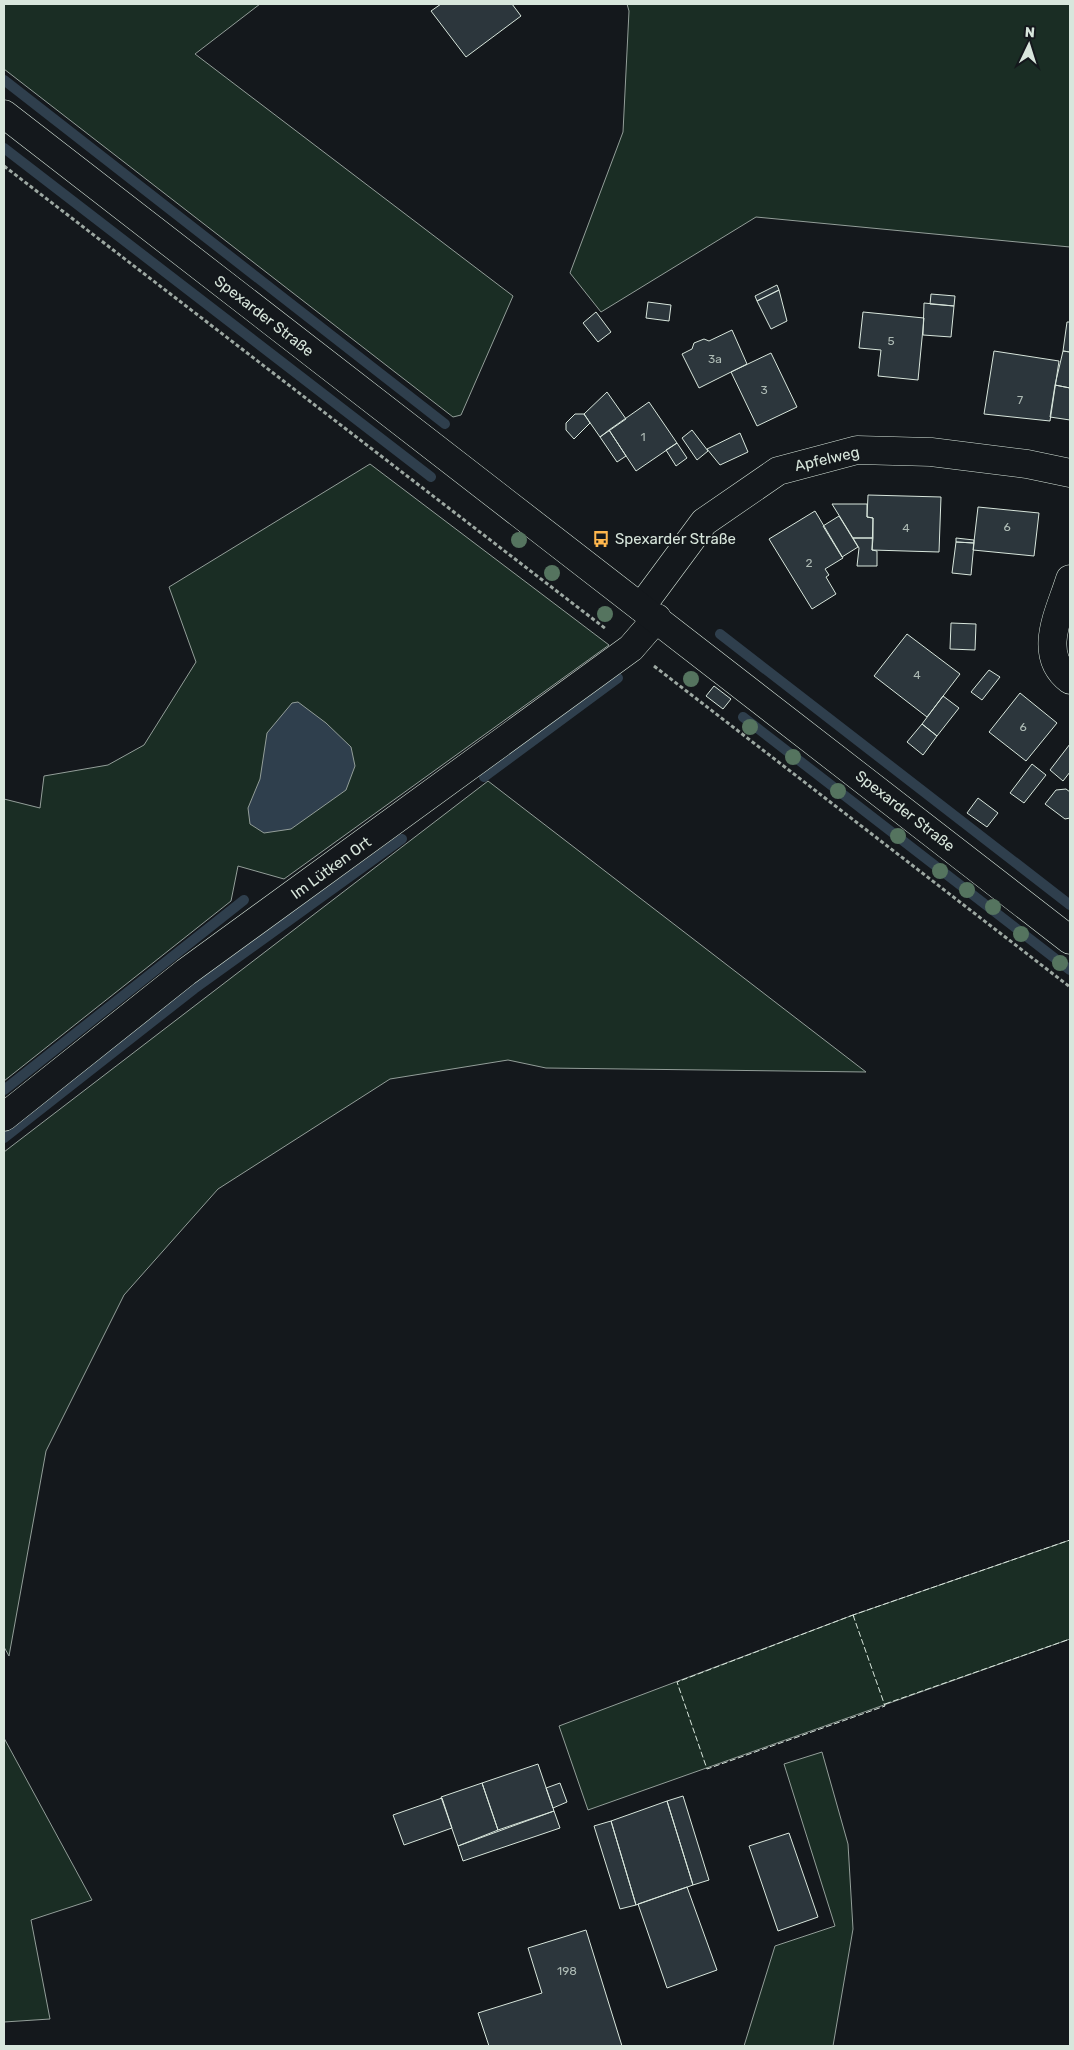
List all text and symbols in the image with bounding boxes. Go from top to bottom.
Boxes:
north arrow [1004,20,1054,70]
text: N [1024,24,1035,41]
street label: Spexarder Straße [211,272,317,360]
house number: 5 [887,334,895,348]
house number: 3a [708,352,722,366]
house number: 3 [760,383,768,397]
house number: 7 [1017,393,1023,407]
house number: 1 [640,430,646,444]
street label: Apfelweg [793,443,861,475]
house number: 6 [1003,520,1011,534]
house number: 4 [902,521,910,535]
bus stop icon: Spexarder Straße [591,529,611,549]
place label: Spexarder Straße [615,530,736,548]
house number: 2 [805,556,813,570]
house number: 4 [913,668,921,682]
house number: 6 [1019,720,1027,734]
street label: Spexarder Straße [852,767,958,855]
street label: Im Lütken Ort [287,833,375,903]
house number: 198 [557,1964,577,1978]

